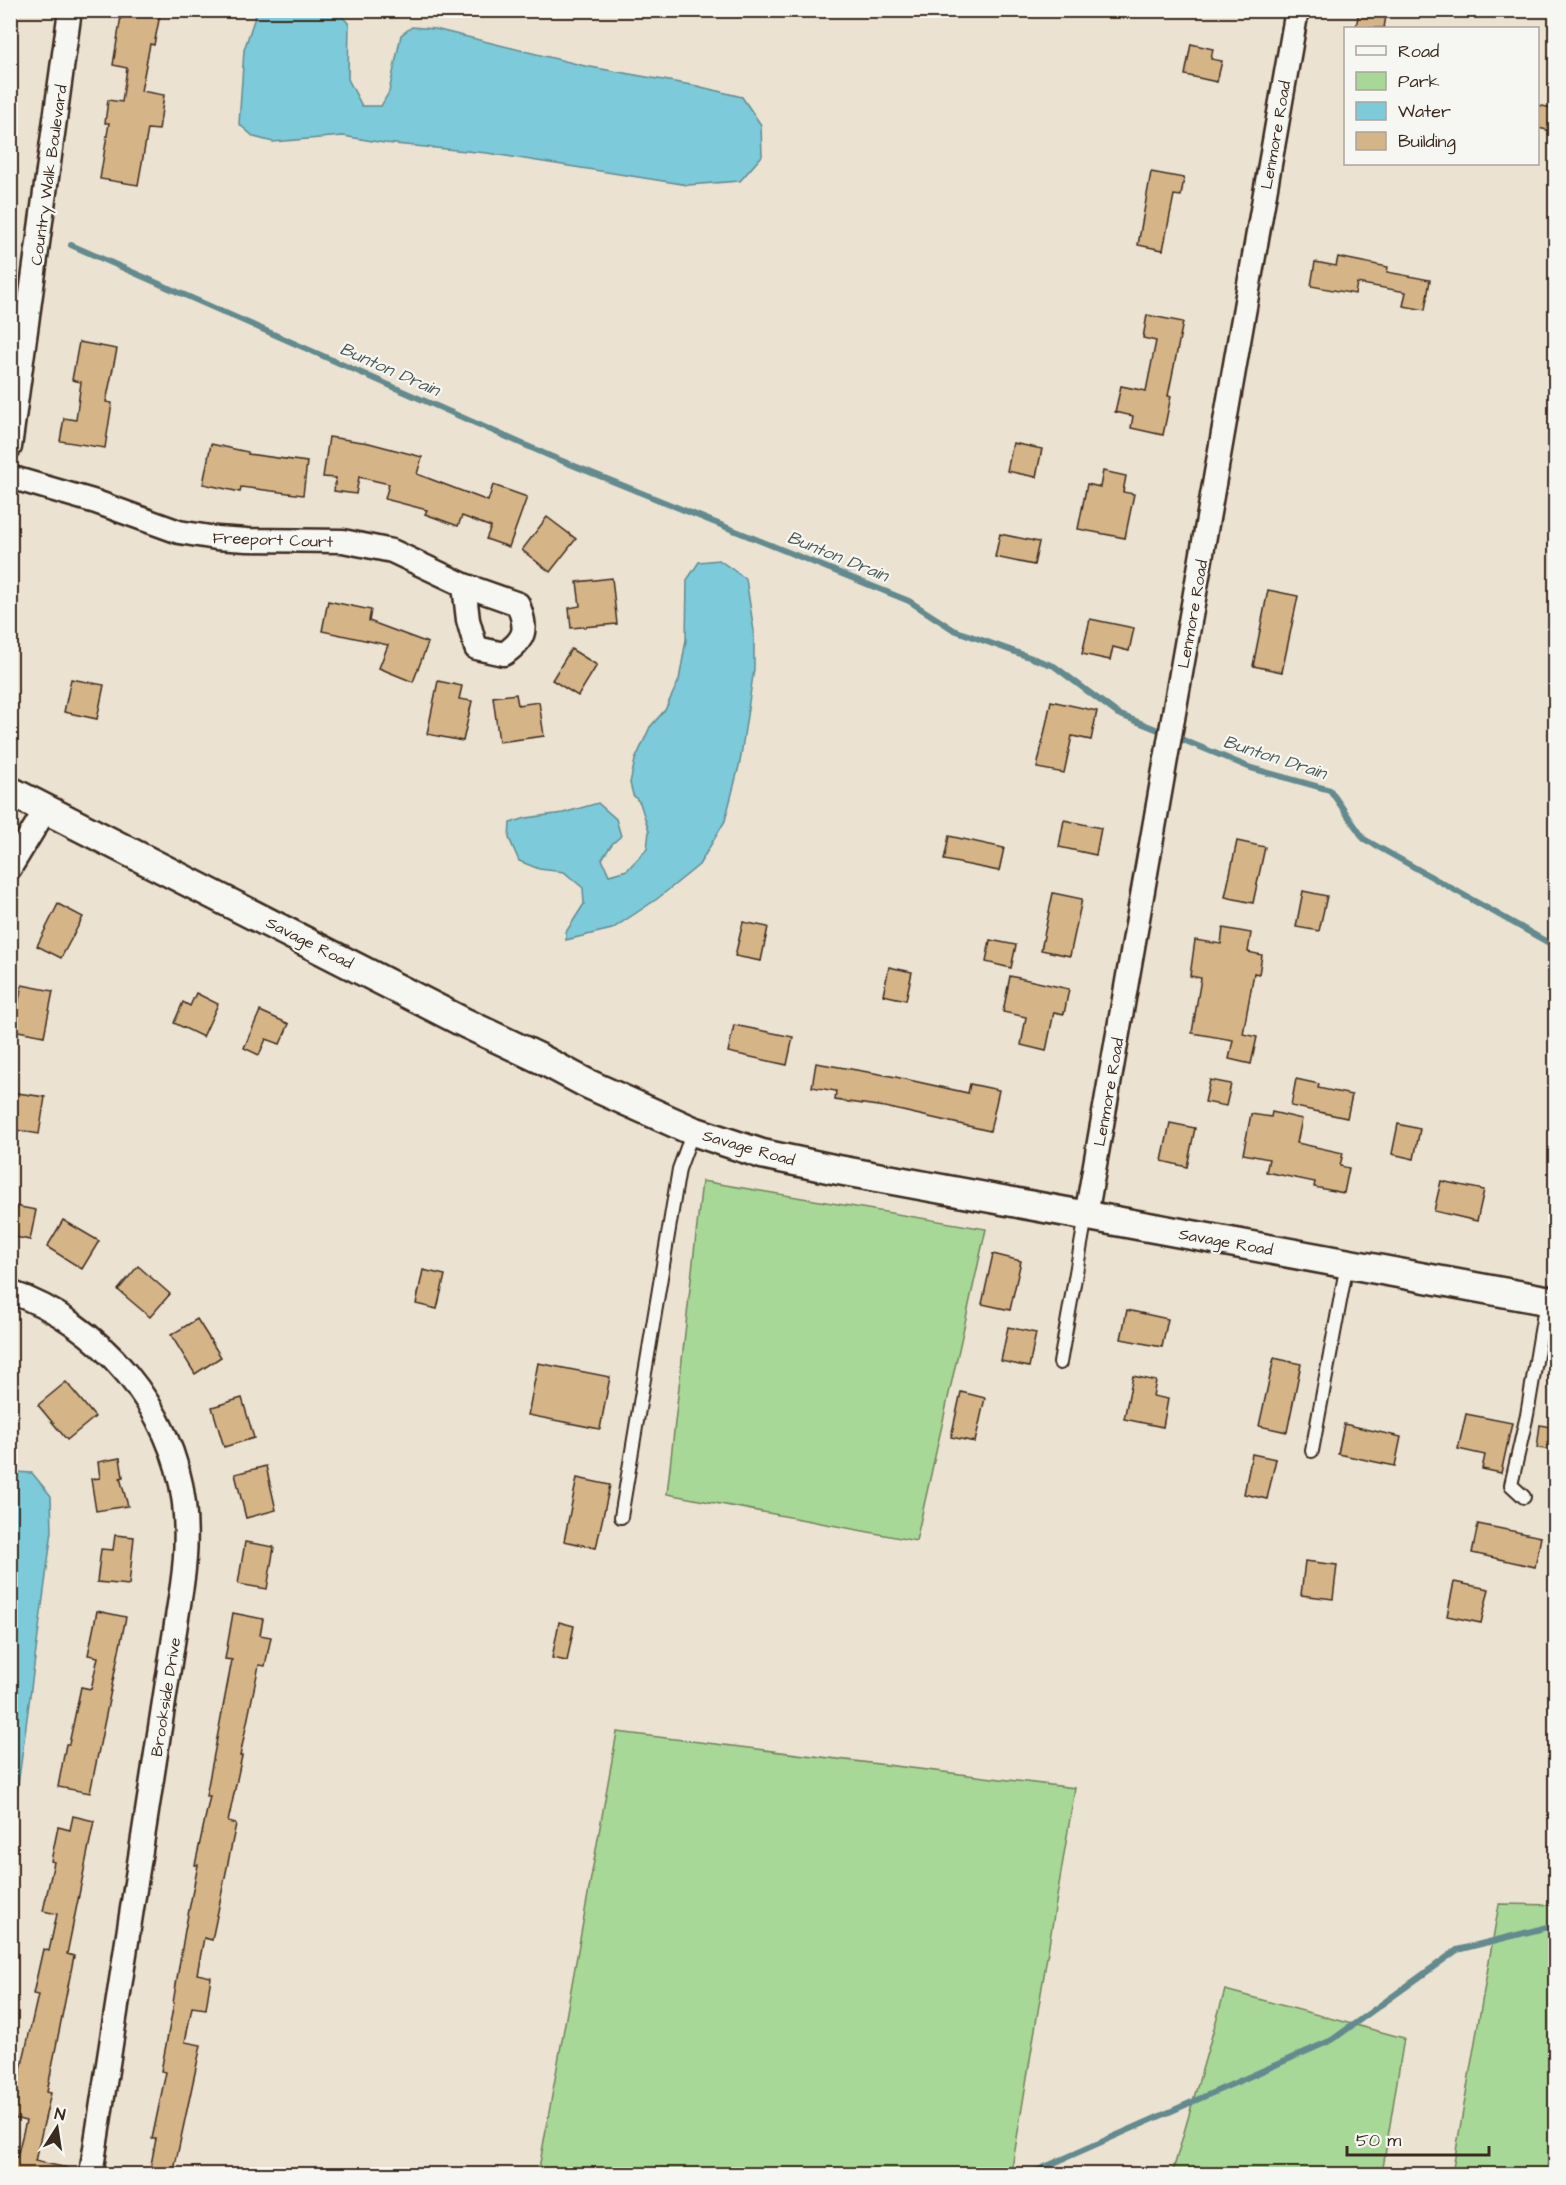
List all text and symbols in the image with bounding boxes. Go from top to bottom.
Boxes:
legend [1344,27,1539,165]
text: Road [1398,39,1439,64]
text: Park [1398,69,1440,94]
street label: Lenmore Road [1256,79,1296,191]
street label: Country Walk Boulevard [25,83,74,267]
text: Water [1398,99,1451,124]
text: Building [1398,129,1456,155]
water label: Bunton Drain [336,336,446,403]
water label: Bunton Drain [784,525,894,589]
street label: Freeport Court [212,527,334,553]
street label: Lenmore Road [1173,558,1213,670]
water label: Bunton Drain [1220,729,1332,787]
street label: Savage Road [262,912,357,975]
street label: Lenmore Road [1089,1036,1129,1148]
street label: Savage Road [700,1124,797,1173]
street label: Savage Road [1177,1223,1274,1262]
street label: Brookside Drive [146,1636,186,1758]
north arrow [27,2098,87,2158]
text: N [53,2103,67,2126]
scale bar [1347,2119,1490,2157]
text: 50 m [1356,2128,1401,2153]

